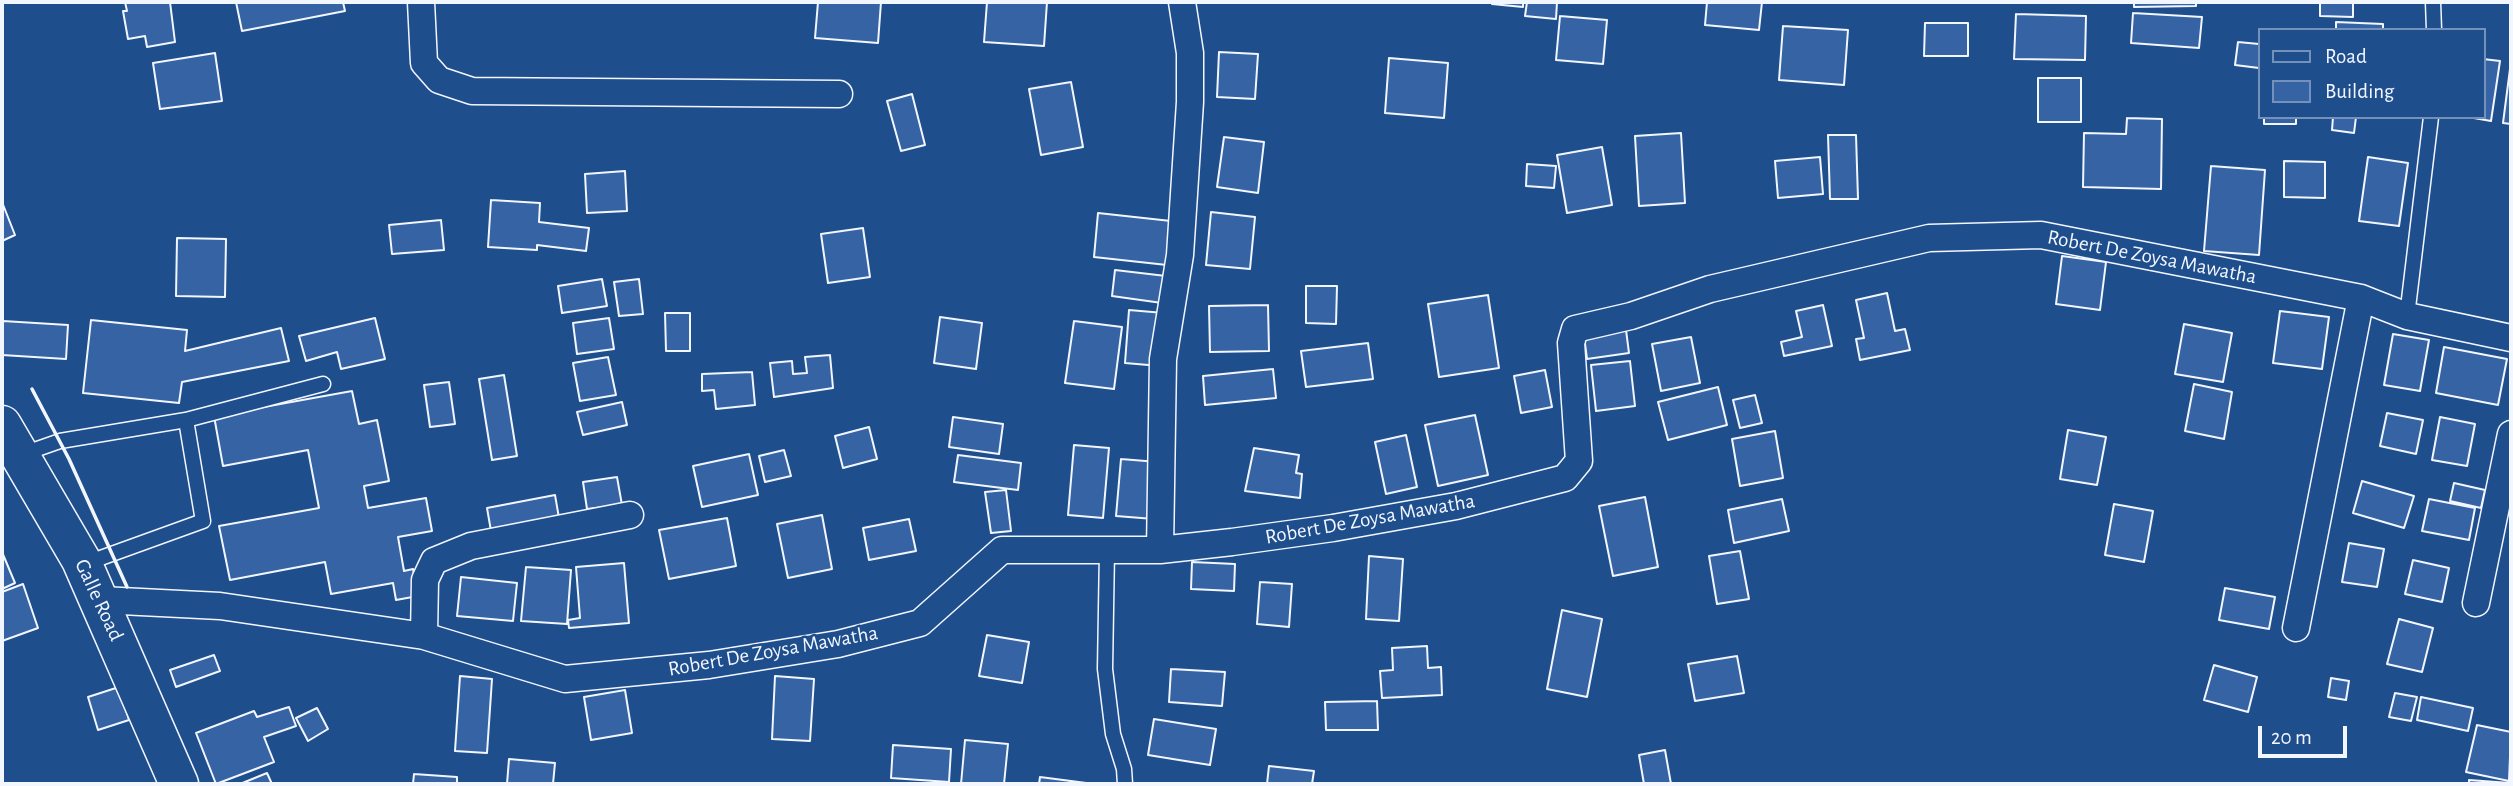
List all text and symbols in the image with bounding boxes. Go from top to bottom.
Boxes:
legend [2258,28,2485,119]
text: Road [2325,46,2367,67]
text: Building [2325,81,2394,102]
street label: Robert De Zoysa Mawatha [2045,224,2259,290]
street label: Robert De Zoysa Mawatha [1263,488,1477,550]
street label: Galle Road [69,555,129,645]
street label: Robert De Zoysa Mawatha [666,620,880,682]
scale bar [2261,712,2350,756]
text: 20 m [2271,727,2312,748]

